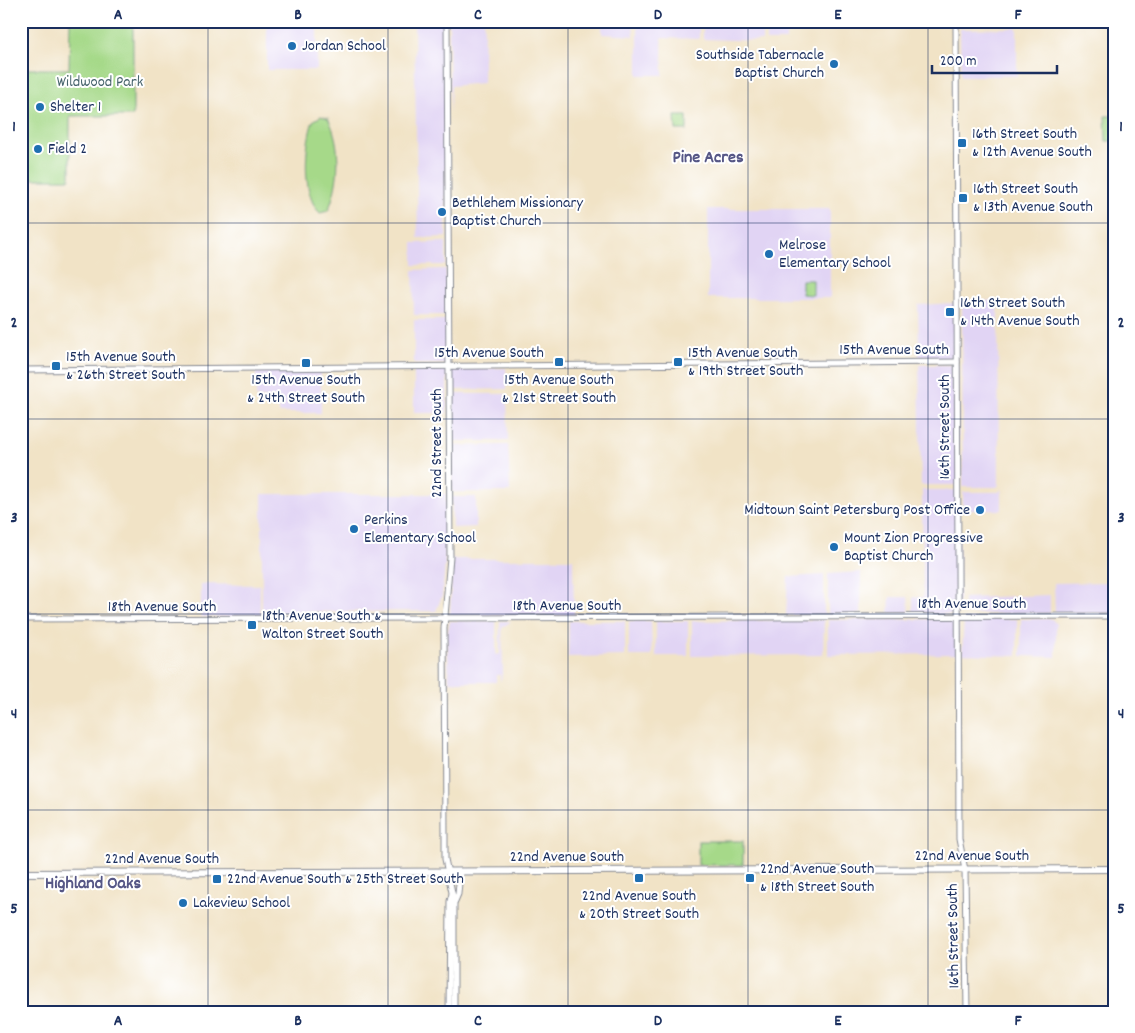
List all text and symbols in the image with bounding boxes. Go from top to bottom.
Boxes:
text: A [114,4,123,27]
text: B [294,4,302,27]
text: C [474,4,482,27]
text: D [654,4,663,27]
text: E [834,4,842,27]
text: F [1014,4,1022,27]
place label: Jordan School [302,35,386,58]
marker: Jordan School [286,40,298,52]
scale bar [932,42,1058,74]
place label: Southside Tabernacle Baptist Church [696,44,824,85]
text: 200 m [940,51,977,73]
marker: Southside Tabernacle Baptist Church [828,58,840,70]
park label: Wildwood Park [57,71,143,94]
place label: Shelter 1 [50,96,101,119]
marker: Shelter 1 [34,101,46,113]
text: 1 [12,116,16,139]
text: 1 [1119,116,1123,139]
place label: 16th Street South & 12th Avenue South [972,123,1092,164]
marker: 16th Street South & 12th Avenue South [956,137,968,149]
place label: Field 2 [48,138,87,161]
marker: Field 2 [32,143,44,155]
district label: Pine Acres [672,146,744,171]
place label: 16th Street South & 13th Avenue South [973,178,1093,219]
place label: Bethlehem Missionary Baptist Church [452,192,583,233]
marker: 16th Street South & 13th Avenue South [957,192,969,204]
marker: Bethlehem Missionary Baptist Church [436,206,448,218]
place label: Melrose Elementary School [779,234,891,275]
marker: Melrose Elementary School [763,248,775,260]
place label: 16th Street South & 14th Avenue South [960,292,1080,333]
marker: 16th Street South & 14th Avenue South [944,306,956,318]
text: 2 [11,312,18,335]
text: 2 [1118,312,1125,335]
street label: 15th Avenue South [839,339,949,362]
street label: 15th Avenue South [434,342,544,365]
place label: 15th Avenue South & 19th Street South [688,342,803,383]
place label: 15th Avenue South & 26th Street South [66,346,185,387]
marker: 15th Avenue South & 21st Street South [553,356,565,368]
marker: 15th Avenue South & 19th Street South [672,356,684,368]
marker: 15th Avenue South & 24th Street South [300,357,312,369]
marker: 15th Avenue South & 26th Street South [50,360,62,372]
place label: 15th Avenue South & 24th Street South [247,369,365,410]
place label: 15th Avenue South & 21st Street South [502,369,616,410]
street label: 16th Street South [934,374,957,480]
street label: 22nd Street South [426,388,449,498]
place label: Midtown Saint Petersburg Post Office [744,499,970,522]
marker: Midtown Saint Petersburg Post Office [974,504,986,516]
text: 3 [10,507,18,530]
text: 3 [1117,507,1125,530]
place label: Perkins Elementary School [364,509,476,550]
marker: Perkins Elementary School [348,523,360,535]
place label: Mount Zion Progressive Baptist Church [844,527,983,568]
marker: Mount Zion Progressive Baptist Church [828,541,840,553]
street label: 18th Avenue South [918,593,1026,616]
street label: 18th Avenue South [513,595,621,618]
street label: 18th Avenue South [108,596,216,619]
place label: 18th Avenue South & Walton Street South [262,605,383,646]
marker: 18th Avenue South & Walton Street South [246,619,258,631]
text: 4 [11,703,17,726]
text: 4 [1118,703,1124,726]
street label: 22nd Avenue South [915,845,1029,868]
street label: 22nd Avenue South [510,846,624,869]
street label: 22nd Avenue South [105,848,219,871]
place label: 22nd Avenue South & 18th Street South [760,858,874,899]
place label: 22nd Avenue South & 25th Street South [227,868,464,891]
district label: Highland Oaks [45,872,141,897]
marker: 22nd Avenue South & 20th Street South [633,872,645,884]
marker: 22nd Avenue South & 18th Street South [744,872,756,884]
marker: 22nd Avenue South & 25th Street South [211,873,223,885]
street label: 16th Street South [942,883,966,989]
place label: 22nd Avenue South & 20th Street South [579,885,699,926]
place label: Lakeview School [193,892,290,915]
marker: Lakeview School [177,897,189,909]
text: 5 [10,898,18,921]
text: 5 [1117,898,1125,921]
text: A [114,1010,123,1033]
text: B [294,1010,302,1033]
text: C [474,1010,482,1033]
text: D [654,1010,663,1033]
text: E [834,1010,842,1033]
text: F [1014,1010,1022,1033]

